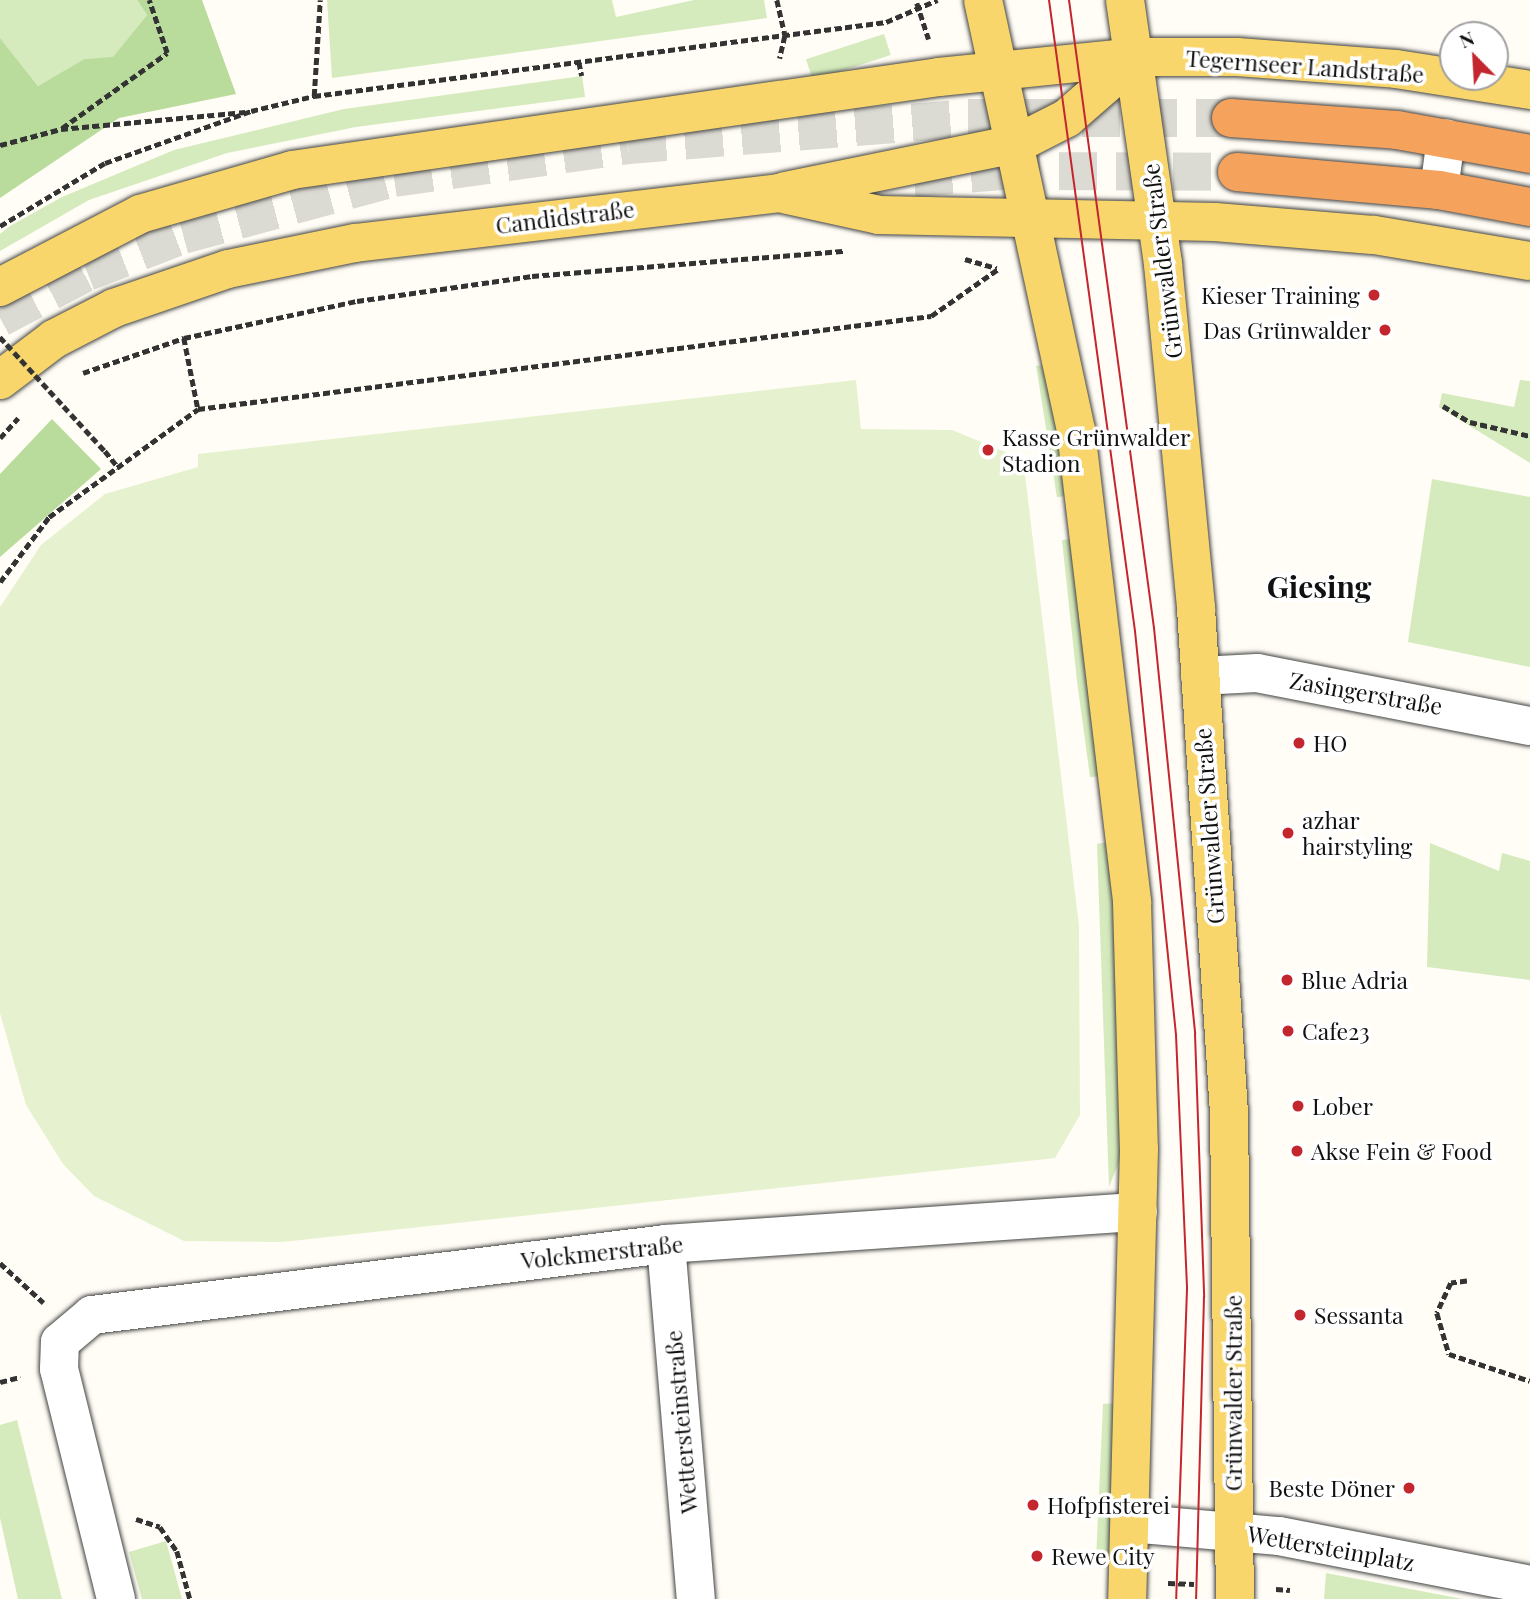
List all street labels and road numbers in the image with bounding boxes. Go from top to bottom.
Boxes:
street label: Tegernseer Landstraße [1185,44,1425,88]
street label: Grünwalder Straße [1136,162,1188,360]
street label: Candidstraße [494,195,636,239]
street label: Zasingerstraße [1287,666,1445,720]
street label: Grünwalder Straße [1188,727,1230,925]
street label: Volckmerstraße [519,1230,685,1274]
street label: Grünwalder Straße [1219,1295,1247,1491]
street label: Wettersteinstraße [659,1329,703,1515]
street label: Wettersteinplatz [1245,1520,1417,1576]

